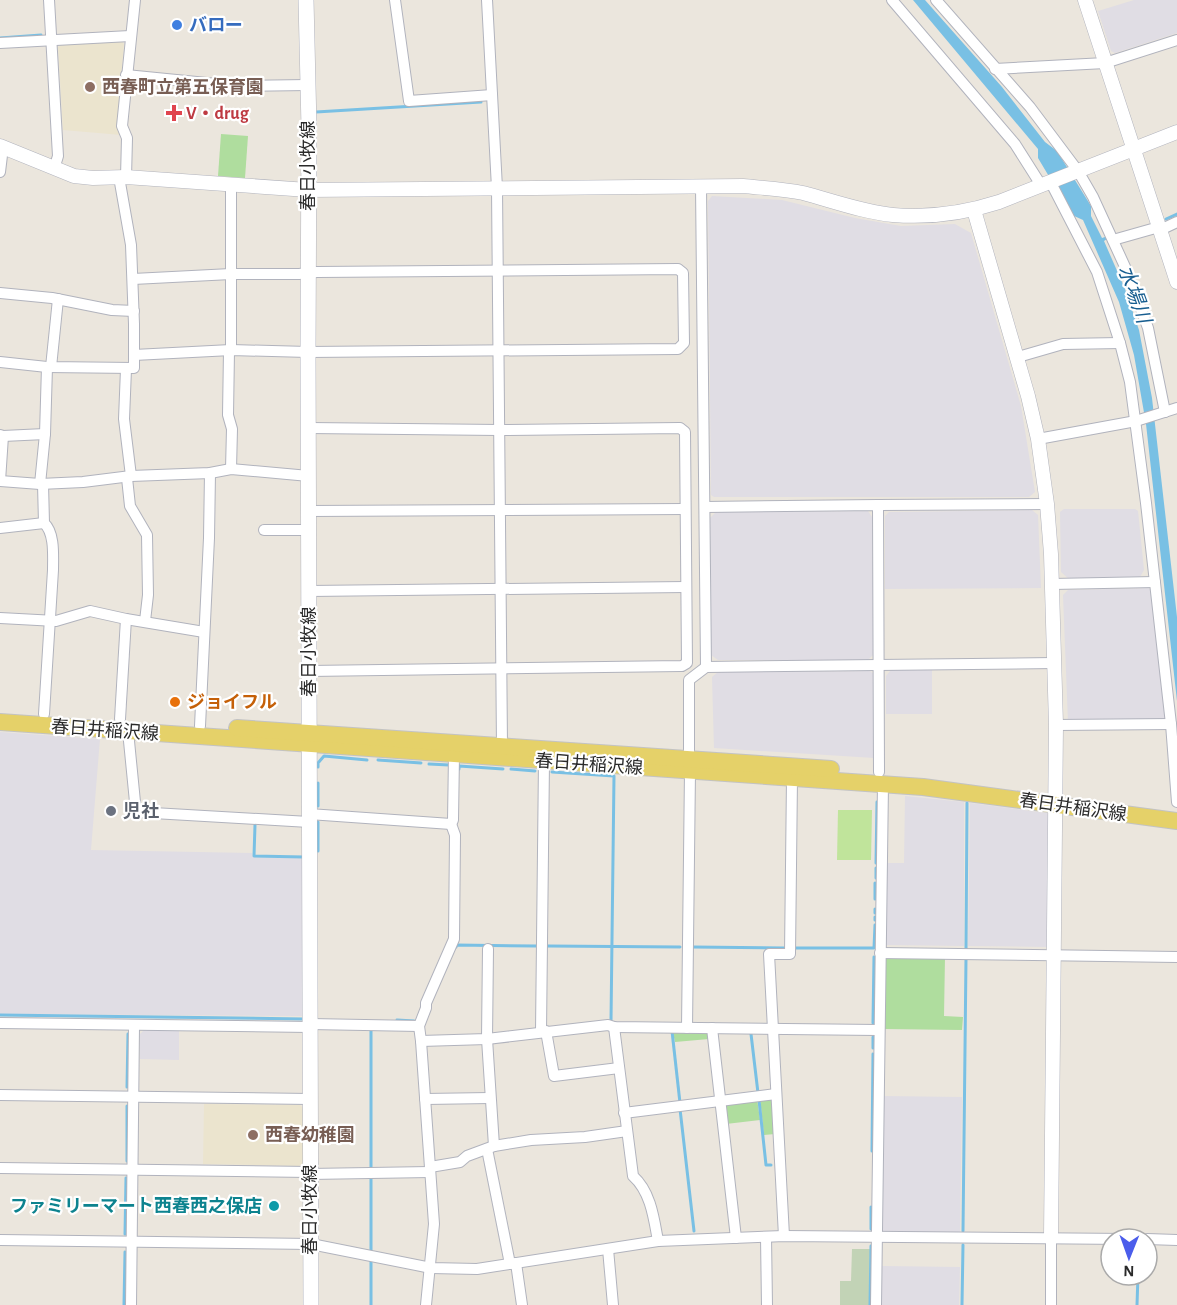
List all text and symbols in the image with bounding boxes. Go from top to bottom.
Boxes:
place label: バロー [189,15,243,35]
marker: バロー [170,18,184,32]
place label: 西春町立第五保育園 [102,77,264,97]
marker: 西春町立第五保育園 [83,80,97,94]
place label: V・drug [186,105,250,123]
marker: V・drug [167,106,181,120]
street label: 春日小牧線 [298,121,318,211]
water label: 水場川 [1114,262,1155,328]
street label: 春日小牧線 [299,607,319,697]
place label: ジョイフル [187,693,277,712]
marker: ジョイフル [168,695,182,709]
street label: 春日井稲沢線 [50,716,160,744]
street label: 春日井稲沢線 [534,750,644,778]
street label: 春日井稲沢線 [1018,790,1128,824]
place label: 児社 [123,801,159,821]
marker: 児社 [104,804,118,818]
place label: 西春幼稚園 [265,1125,355,1145]
marker: 西春幼稚園 [246,1128,260,1142]
street label: 春日小牧線 [300,1165,320,1255]
place label: ファミリーマート西春西之保店 [10,1196,262,1216]
marker: ファミリーマート西春西之保店 [267,1199,281,1213]
north arrow [1099,1227,1159,1287]
text: N [1123,1263,1134,1279]

